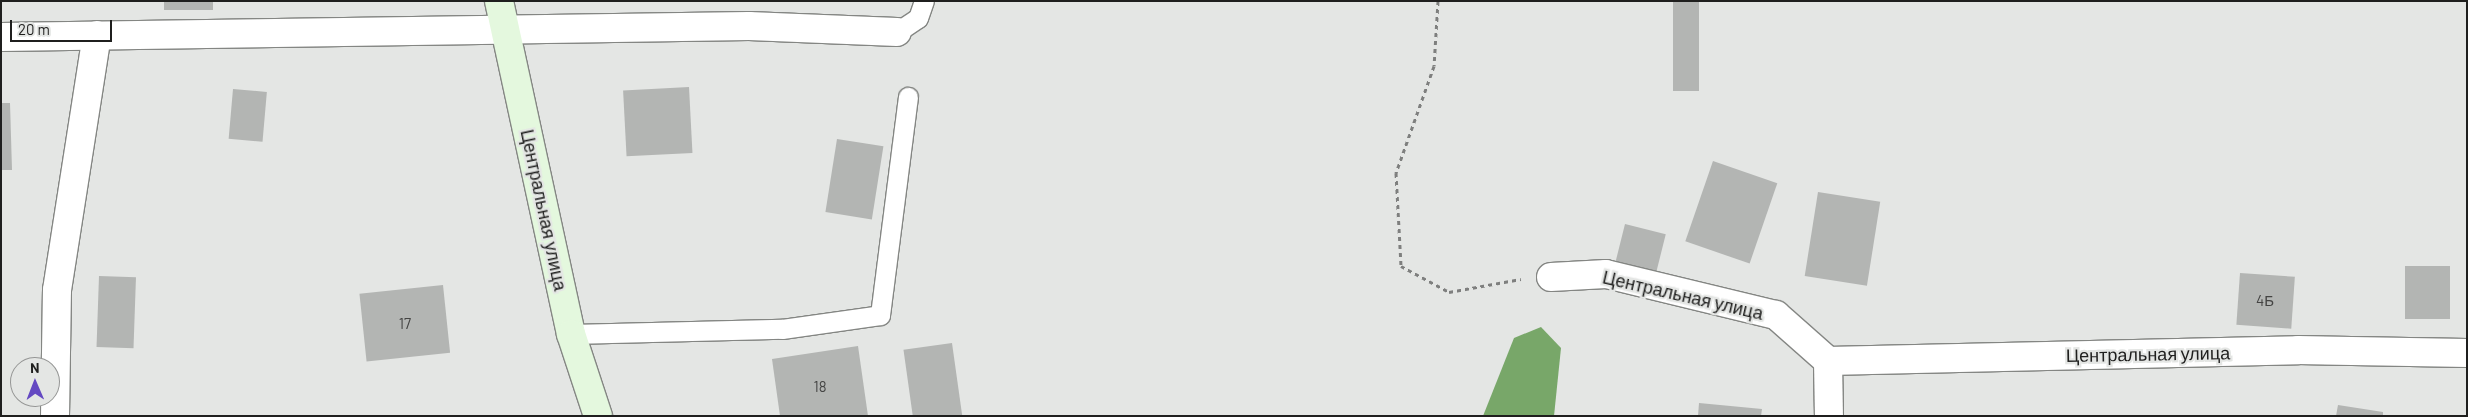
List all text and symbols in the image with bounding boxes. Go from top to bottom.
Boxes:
scale bar [12,10,115,42]
text: 20 m [18,20,50,38]
street label: Центральная улица [516,127,572,293]
street label: Центральная улица [1601,266,1765,324]
house number: 4Б [2256,292,2274,310]
house number: 17 [399,315,411,333]
street label: Центральная улица [2066,342,2230,366]
north arrow [10,357,60,407]
text: N [30,359,40,376]
house number: 18 [813,378,827,396]

